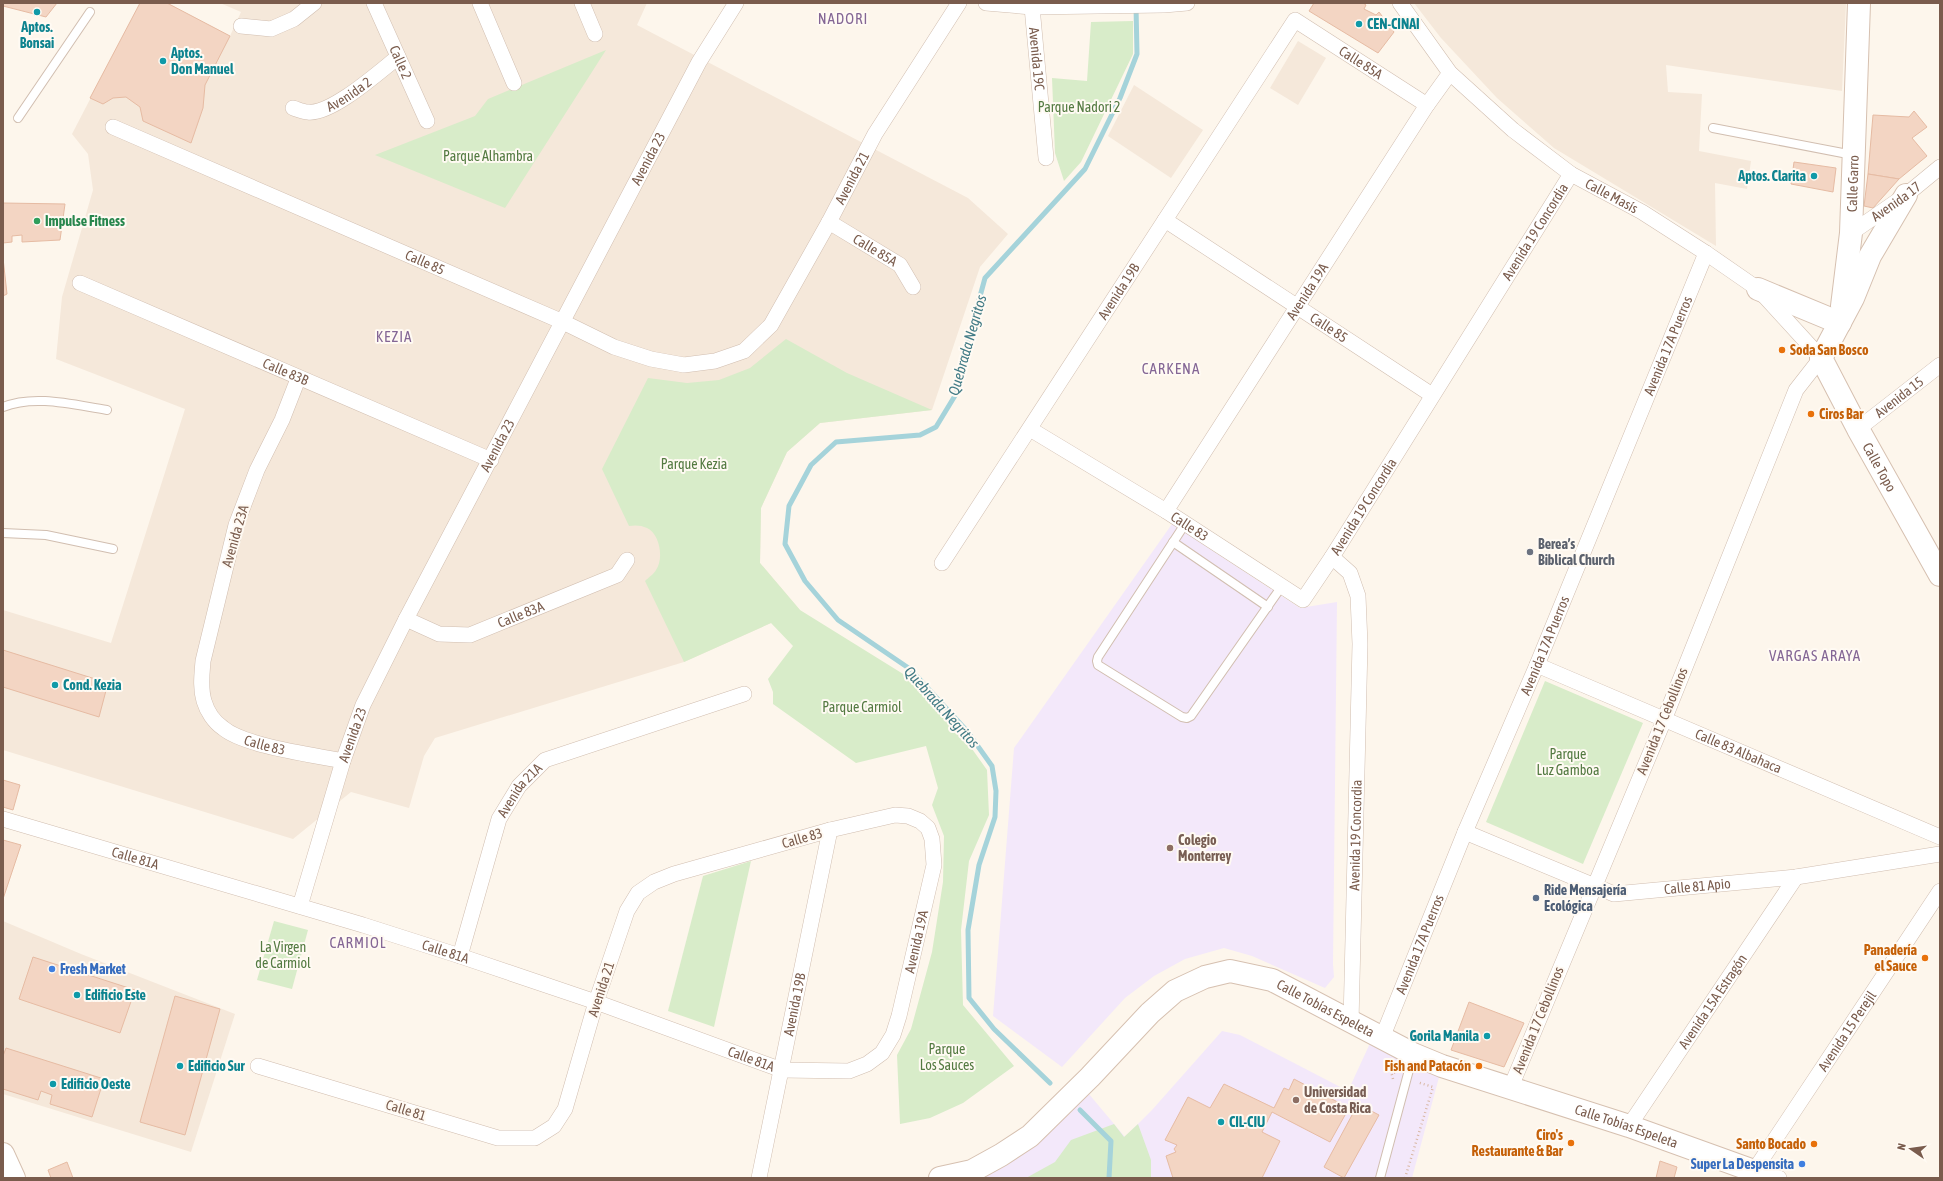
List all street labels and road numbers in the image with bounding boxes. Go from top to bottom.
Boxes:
street label: Avenida 19C [1026,26,1048,92]
street label: Calle 2 [386,43,415,82]
street label: Calle 85A [1336,43,1386,82]
street label: Avenida 2 [324,74,375,115]
street label: Avenida 23 [628,130,669,188]
street label: Avenida 21 [832,149,872,207]
street label: Calle Garro [1844,155,1862,212]
street label: Calle Masís [1583,175,1641,216]
street label: Avenida 17 [1868,178,1924,225]
street label: Avenida 19 Concordia [1499,180,1571,283]
street label: Calle 85A [850,231,900,269]
street label: Calle 85 [403,247,447,278]
street label: Avenida 19B [1094,260,1143,322]
street label: Avenida 19A [1283,260,1331,323]
street label: Avenida 17A Puerros [1640,294,1695,398]
street label: Calle 85 [1307,309,1351,346]
street label: Calle 83B [260,355,311,389]
street label: Avenida 15 [1872,373,1926,421]
street label: Avenida 23 [477,416,518,474]
street label: Calle Topo [1859,440,1900,494]
street label: Avenida 19 Concordia [1327,455,1400,558]
street label: Avenida 23A [218,503,252,569]
street label: Calle 83 [1168,508,1211,544]
street label: Avenida 17A Puerros [1517,594,1572,697]
street label: Calle 83A [495,598,546,631]
street label: Avenida 17 Cebollinos [1633,665,1691,777]
street label: Avenida 23 [335,705,369,764]
street label: Calle 83 Albahaca [1693,725,1784,776]
street label: Calle 83 [242,732,287,758]
street label: Avenida 21A [494,760,545,820]
street label: Avenida 19 Concordia [1346,779,1365,891]
street label: Calle 83 [780,825,824,851]
street label: Calle 81A [110,843,161,873]
street label: Calle 81 Apio [1663,875,1731,897]
street label: Avenida 17A Puerros [1393,892,1447,996]
street label: Avenida 19A [901,909,931,975]
street label: Calle 81A [420,936,471,967]
street label: Avenida 15A Estragón [1675,951,1750,1052]
street label: Avenida 21 [585,959,617,1019]
street label: Avenida 17 Cebollinos [1509,964,1567,1076]
street label: Avenida 19B [780,971,809,1037]
street label: Calle Tobías Espeleta [1274,976,1377,1040]
street label: Avenida 15 Perejil [1815,988,1879,1074]
street label: Calle 81A [726,1043,777,1075]
street label: Calle 81 [384,1096,428,1124]
street label: Calle Tobías Espeleta [1573,1101,1680,1151]

